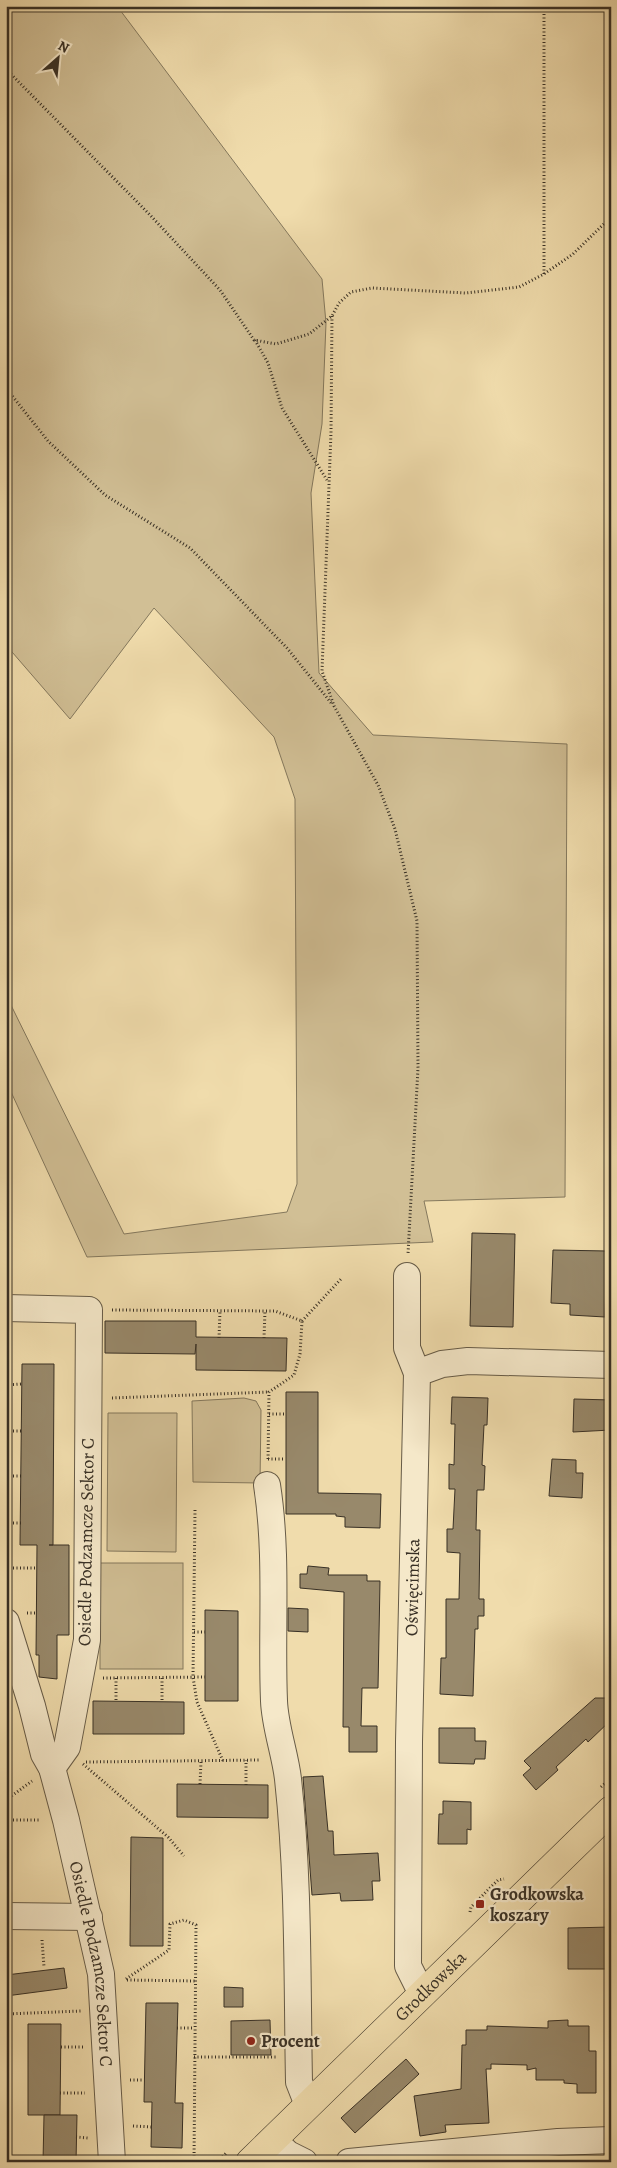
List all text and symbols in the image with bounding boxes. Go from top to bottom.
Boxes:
north arrow [32,32,82,82]
text: N [55,36,73,58]
street label: Osiedle Podzamcze Sektor C [72,1438,100,1646]
street label: Oświęcimska [399,1538,425,1636]
street label: Osiedle Podzamcze Sektor C [64,1859,118,2067]
place label: Grodkowska koszary [490,1882,584,1927]
marker: Grodkowska koszary [474,1898,486,1910]
street label: Grodkowska [389,1945,472,2027]
place label: Procent [261,2029,320,2053]
marker: Procent [245,2035,257,2047]

